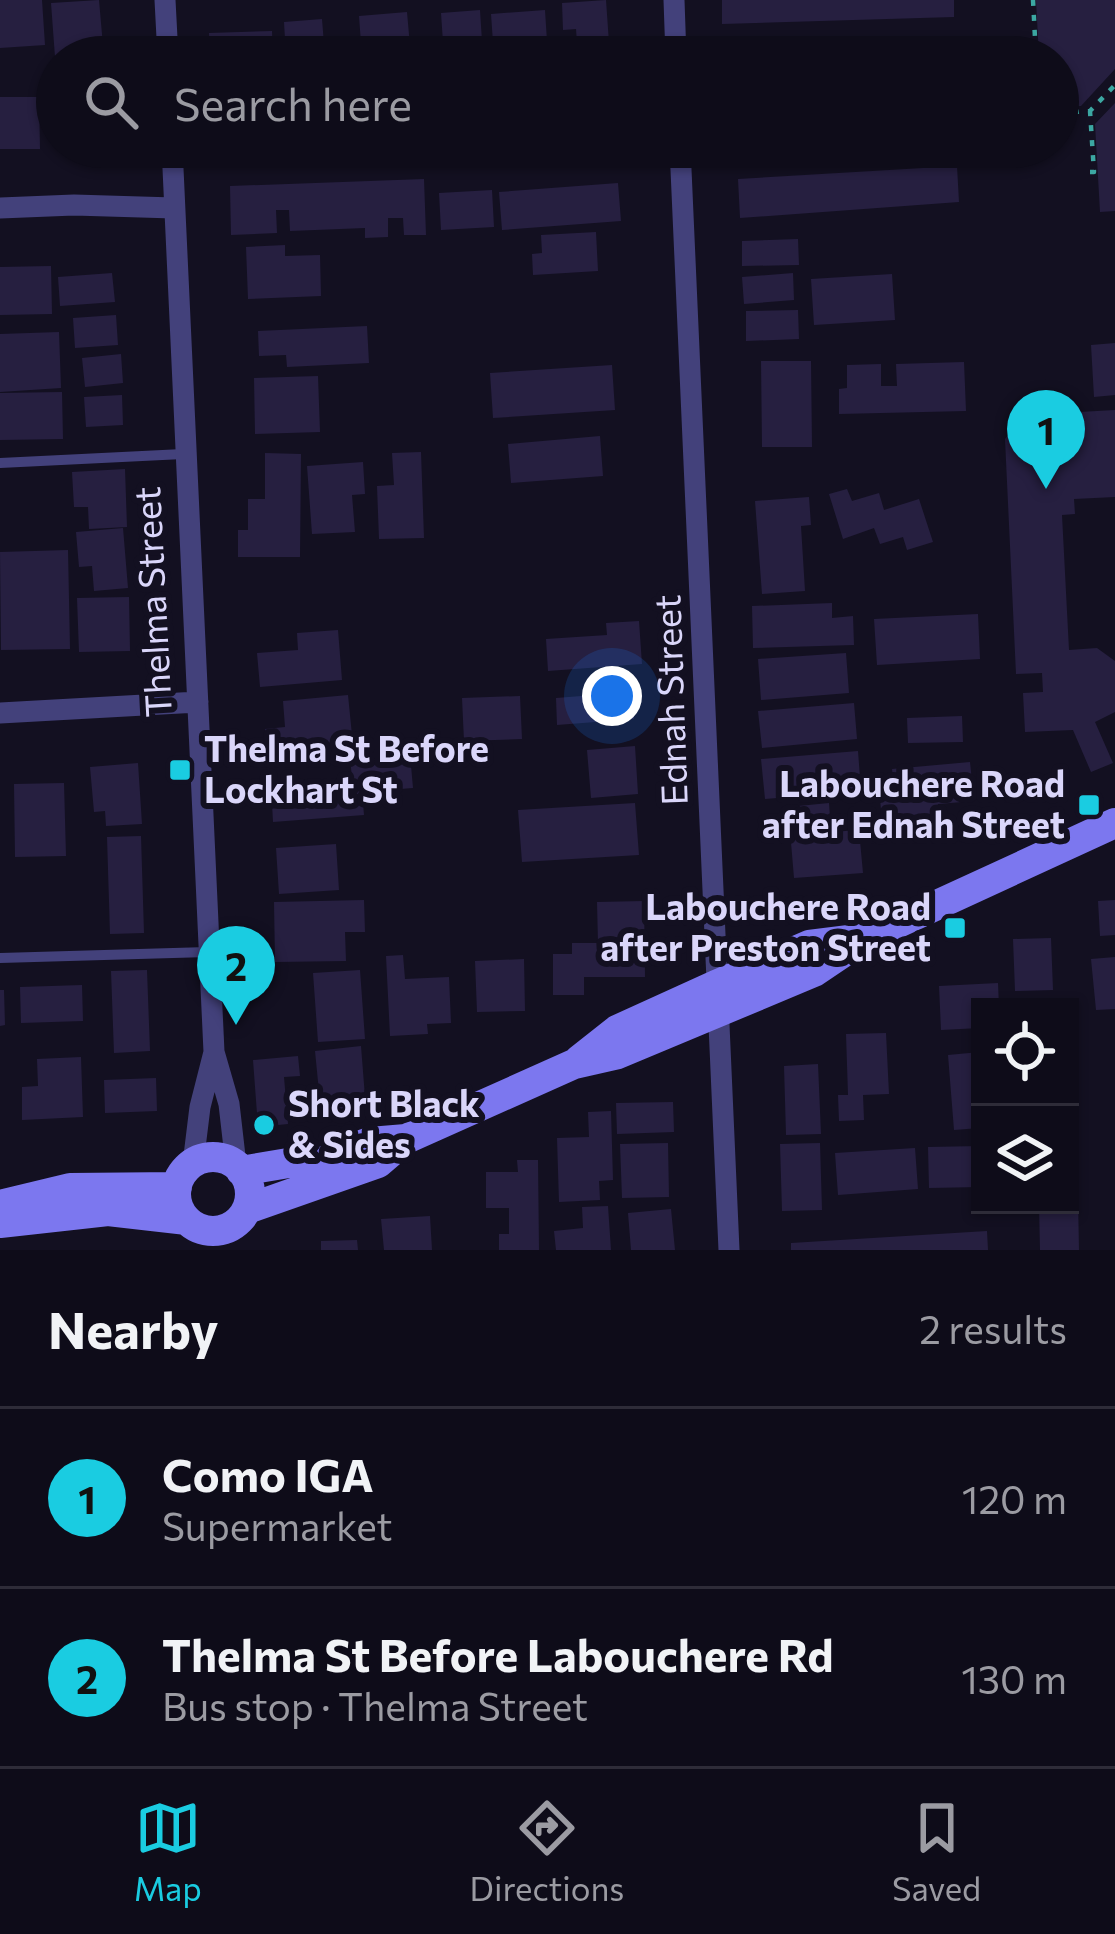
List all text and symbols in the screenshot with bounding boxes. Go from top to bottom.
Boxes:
search box [36,36,1079,168]
icon: search [78,69,144,135]
text: Search here [174,75,412,130]
pin: 1 [1007,390,1085,489]
street label: Thelma Street [123,486,179,718]
street label: Ednah Street [643,594,695,806]
your location [582,666,642,726]
place label: Thelma St Before Lockhart St [204,725,489,810]
marker: Thelma St Before Lockhart St [167,757,193,783]
place label: Labouchere Road after Ednah Street [762,760,1065,845]
marker: Labouchere Road after Ednah Street [1076,792,1102,818]
place label: Labouchere Road after Preston Street [600,883,931,968]
marker: Labouchere Road after Preston Street [942,915,968,941]
pin: 2 [197,926,275,1025]
map controls [971,998,1079,1214]
button: locate [971,998,1079,1106]
place label: Short Black & Sides [288,1080,480,1165]
button: layers [971,1106,1079,1214]
marker: Short Black & Sides [251,1112,277,1138]
text: Nearby [48,1297,218,1360]
text: 2 results [919,1304,1067,1352]
text: Como IGA [162,1446,374,1501]
text: 1 [78,1474,96,1522]
text: 120 m [962,1474,1067,1522]
text: Supermarket [162,1501,392,1549]
text: Thelma St Before Labouchere Rd [162,1626,833,1681]
text: 2 [76,1654,98,1702]
text: 130 m [961,1654,1067,1702]
text: Bus stop · Thelma Street [162,1681,588,1729]
tab: Map [134,1795,202,1908]
tab: Directions [470,1795,624,1908]
tab: Saved [892,1795,981,1908]

